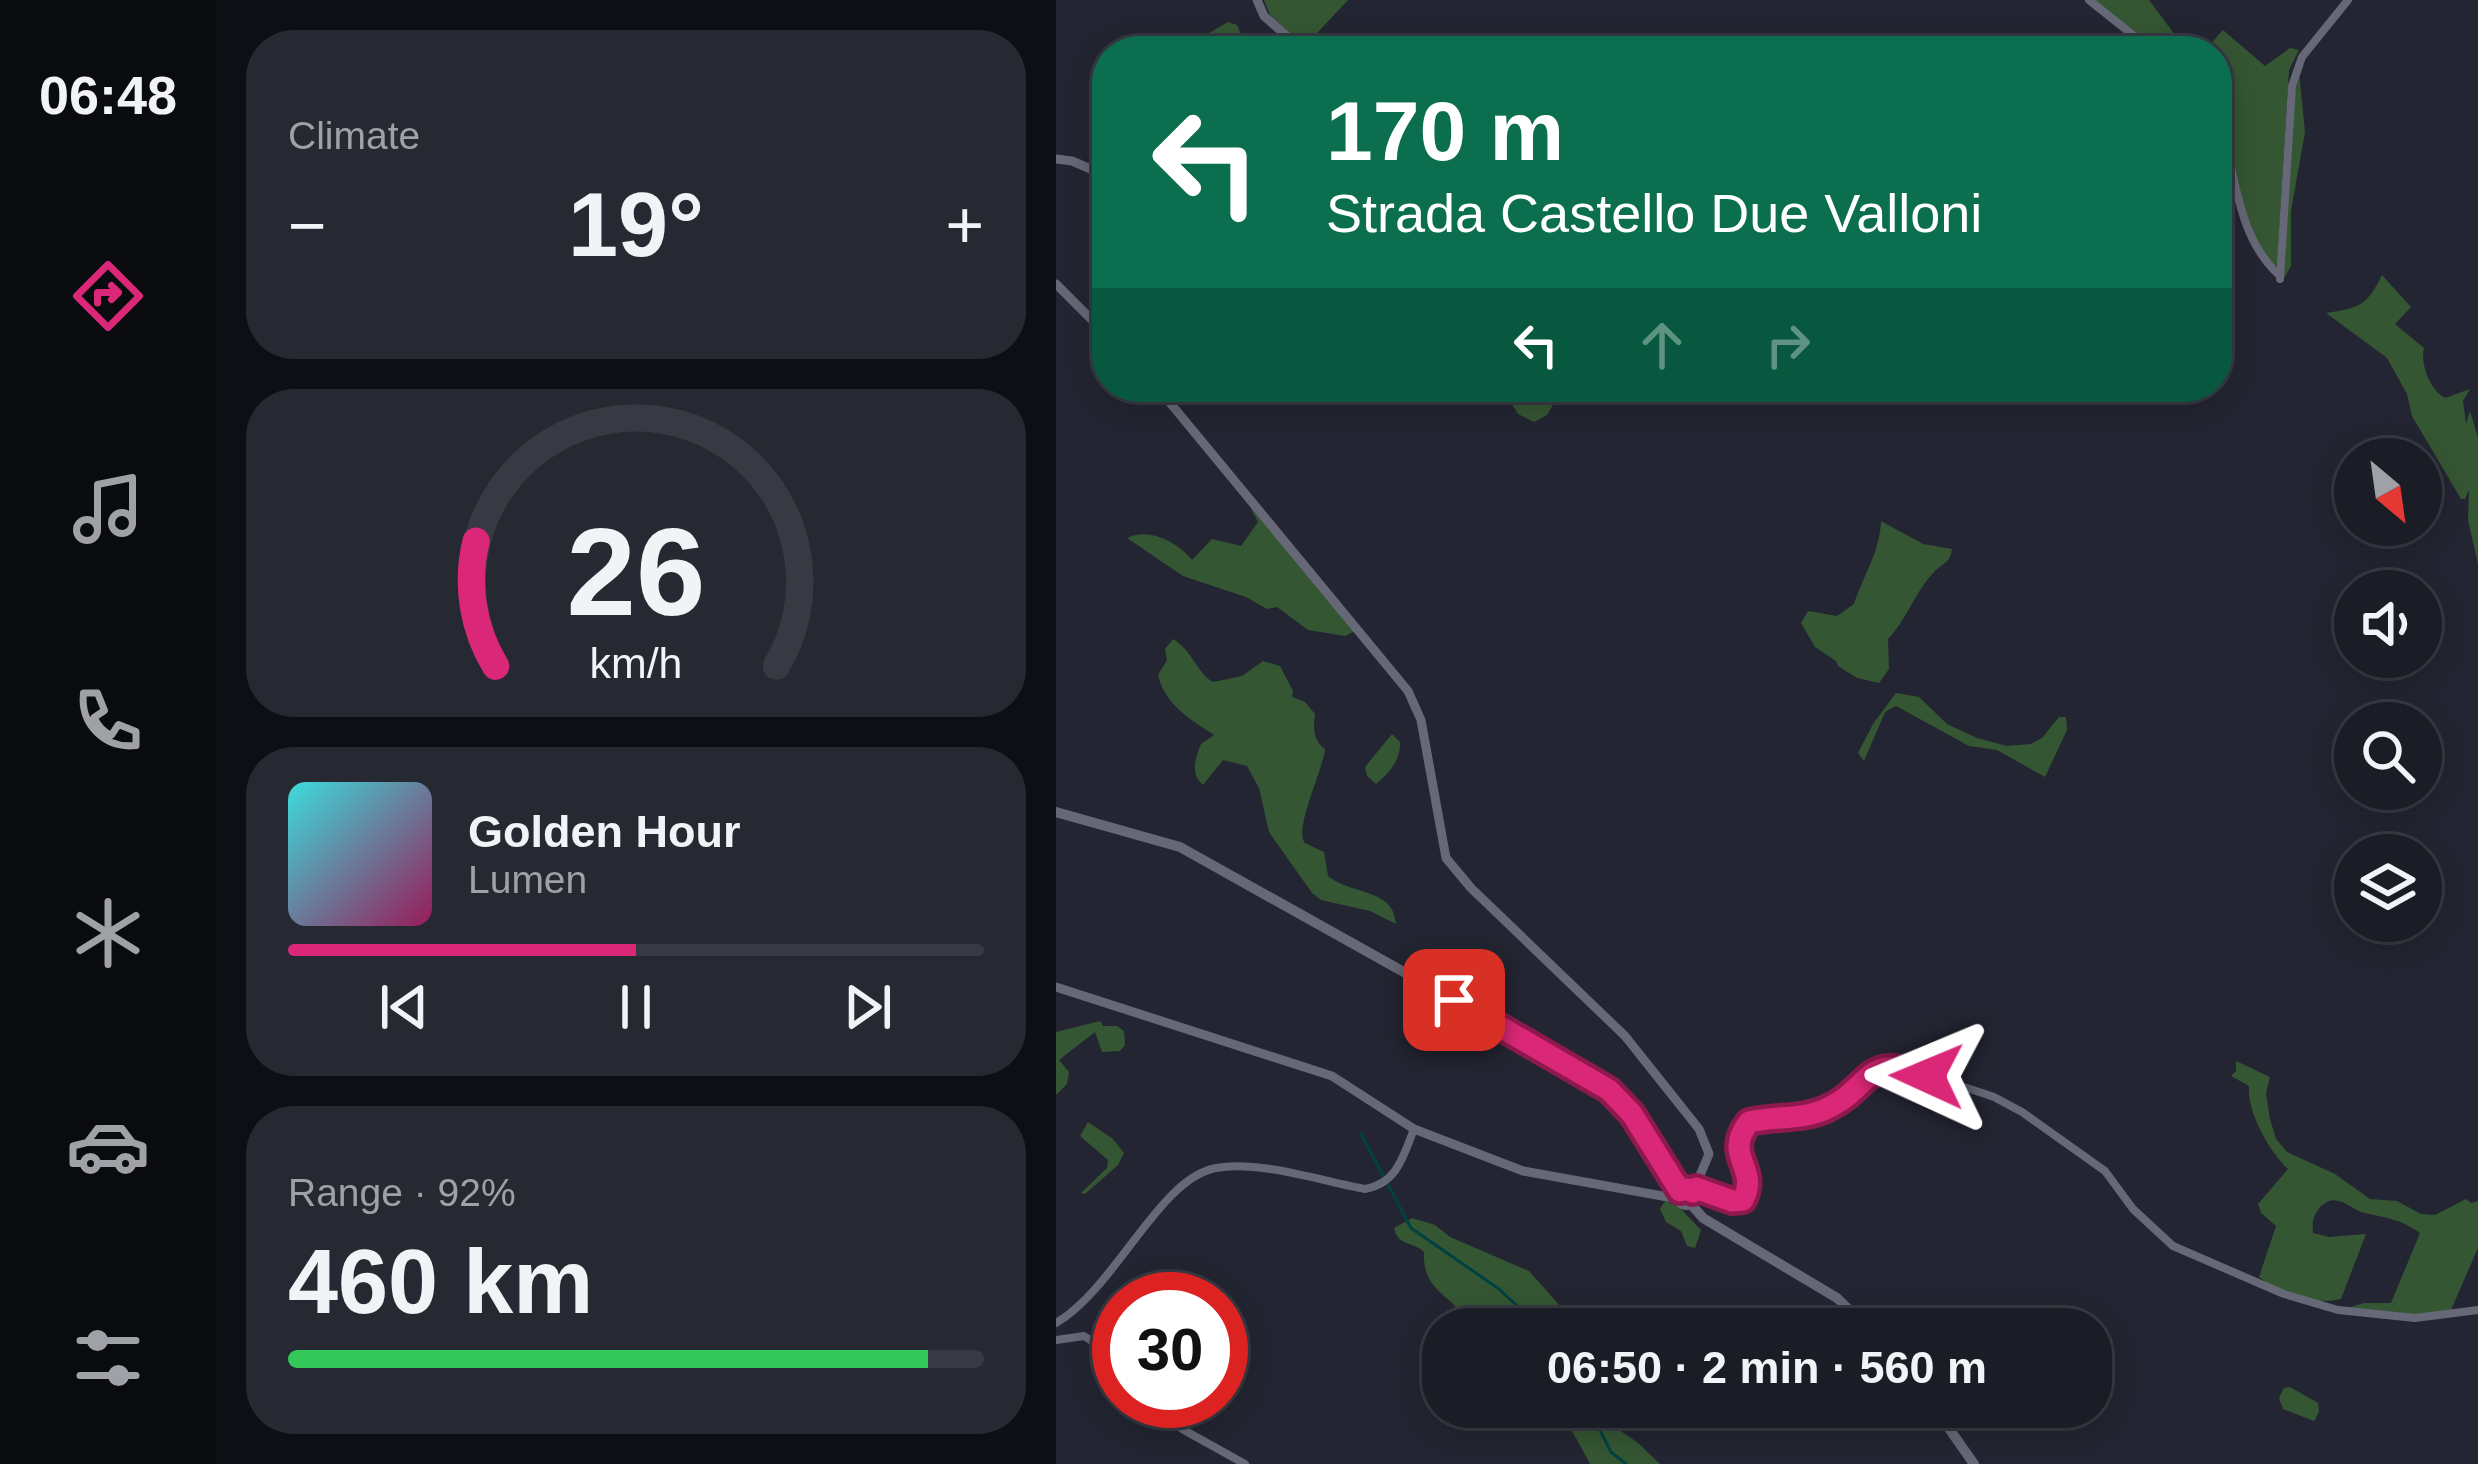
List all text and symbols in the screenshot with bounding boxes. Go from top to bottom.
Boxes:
text: 06:48 [39,65,177,125]
icon: left [1128,84,1284,240]
text: 170 m [1326,84,1564,178]
text: Climate [288,114,420,157]
text: 19° [568,175,704,275]
text: Strada Castello Due Valloni [1326,183,1982,243]
text: − [288,188,327,262]
text: + [945,188,984,262]
icon: directions [66,254,150,338]
icon: left [1503,312,1569,378]
icon: ahead [1629,312,1695,378]
icon: right [1755,312,1821,378]
north arrow [2334,438,2442,546]
map controls [2334,438,2442,942]
icon: music [66,467,150,551]
text: 26 [567,502,705,641]
button: sound [2334,570,2442,678]
text: km/h [590,639,682,687]
icon: phone [66,679,150,763]
button: search [2334,702,2442,810]
text: Golden Hour [468,806,740,857]
button: layers [2334,834,2442,942]
text: Lumen [468,858,587,901]
icon: climate [66,891,150,975]
pin [1403,949,1505,1051]
icon: arrive [1421,967,1487,1033]
icon: previous [371,974,437,1040]
icon: pause [603,974,669,1040]
icon: next [835,974,901,1040]
position arrow [1864,1013,1990,1139]
icon: car [66,1104,150,1188]
text: Range · 92% [288,1171,516,1214]
text: 460 km [288,1232,593,1332]
speed limit sign: 30 [1092,1272,1248,1428]
icon: filters [66,1316,150,1400]
text: 06:50 · 2 min · 560 m [1547,1342,1987,1393]

